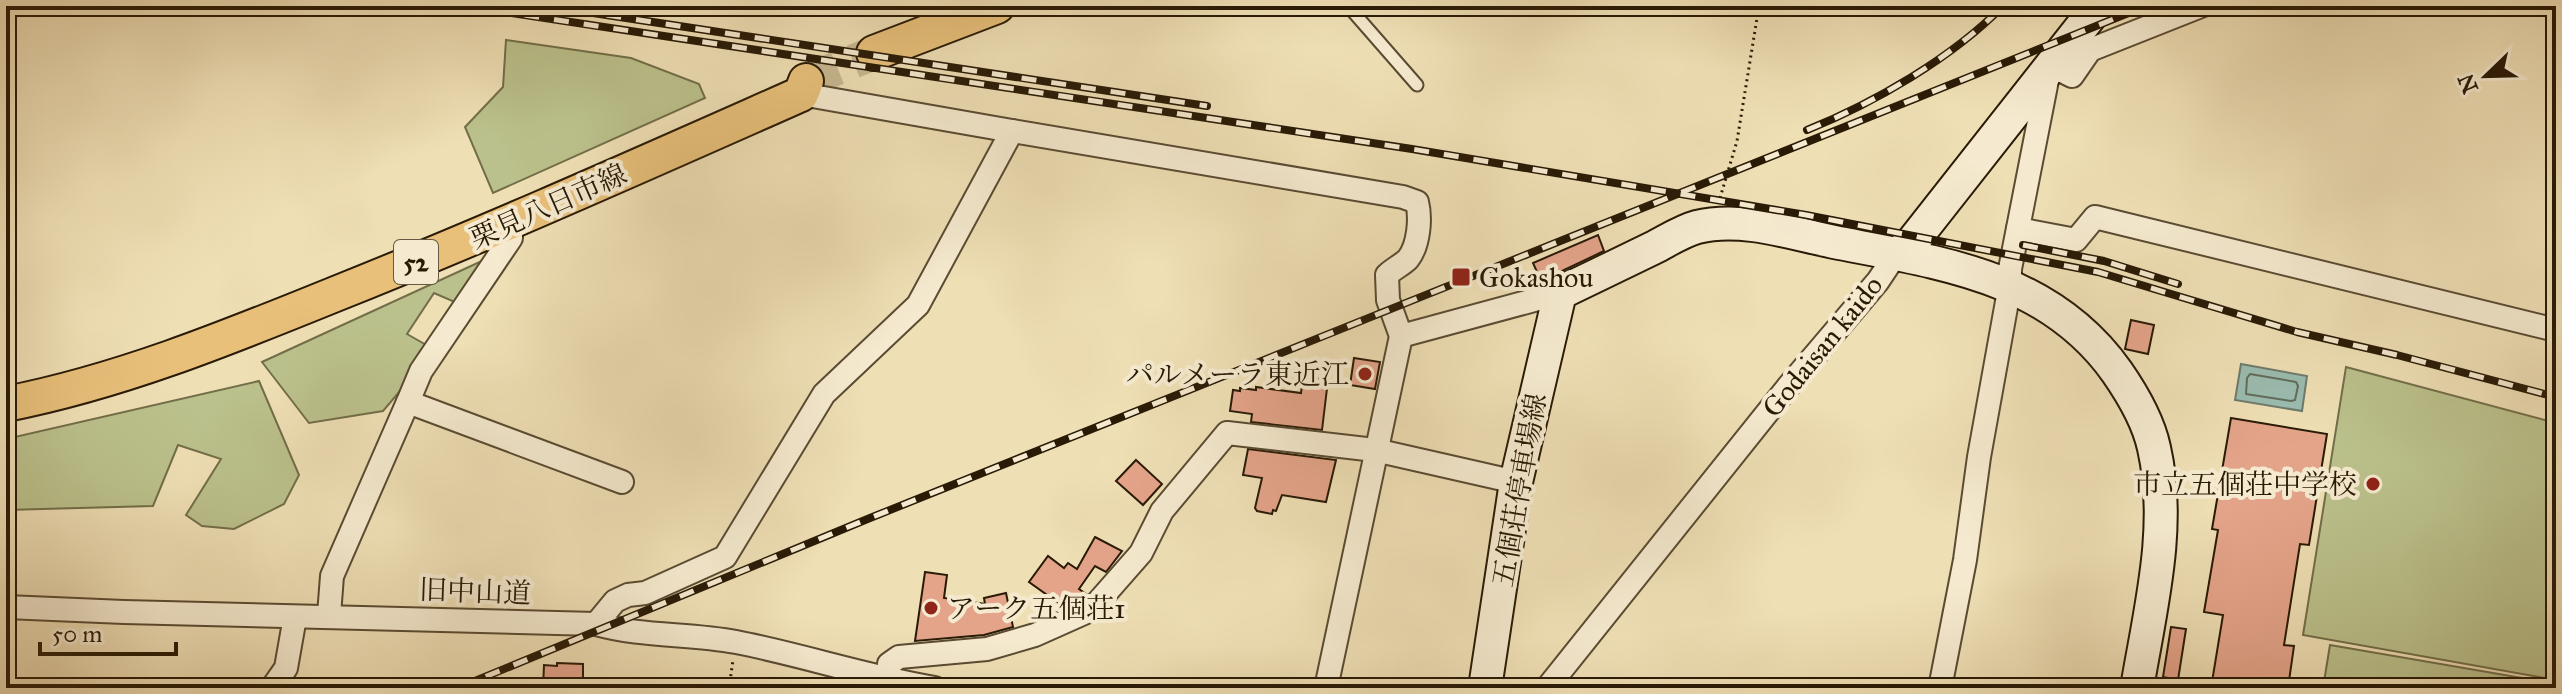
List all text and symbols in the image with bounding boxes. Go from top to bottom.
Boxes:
north arrow [2446,36,2526,116]
text: N [2452,69,2484,97]
street label: 栗見八日市線 [464,156,632,257]
road number: 52 [394,240,438,284]
place label: Gokashou [1479,260,1593,295]
marker: Gokashou [1450,266,1472,288]
street label: Godaisan kaido [1755,268,1890,424]
place label: パルメーラ東近江 [1126,357,1349,392]
marker: パルメーラ東近江 [1356,365,1374,383]
street label: 五個荘停車場線 [1485,391,1554,590]
place label: 市立五個荘中学校 [2133,467,2357,502]
marker: 市立五個荘中学校 [2364,475,2382,493]
street label: 旧中山道 [418,572,532,611]
place label: アーク五個荘1 [947,591,1125,626]
marker: アーク五個荘1 [922,599,940,617]
scale bar [40,606,176,656]
text: 50 m [52,619,102,649]

